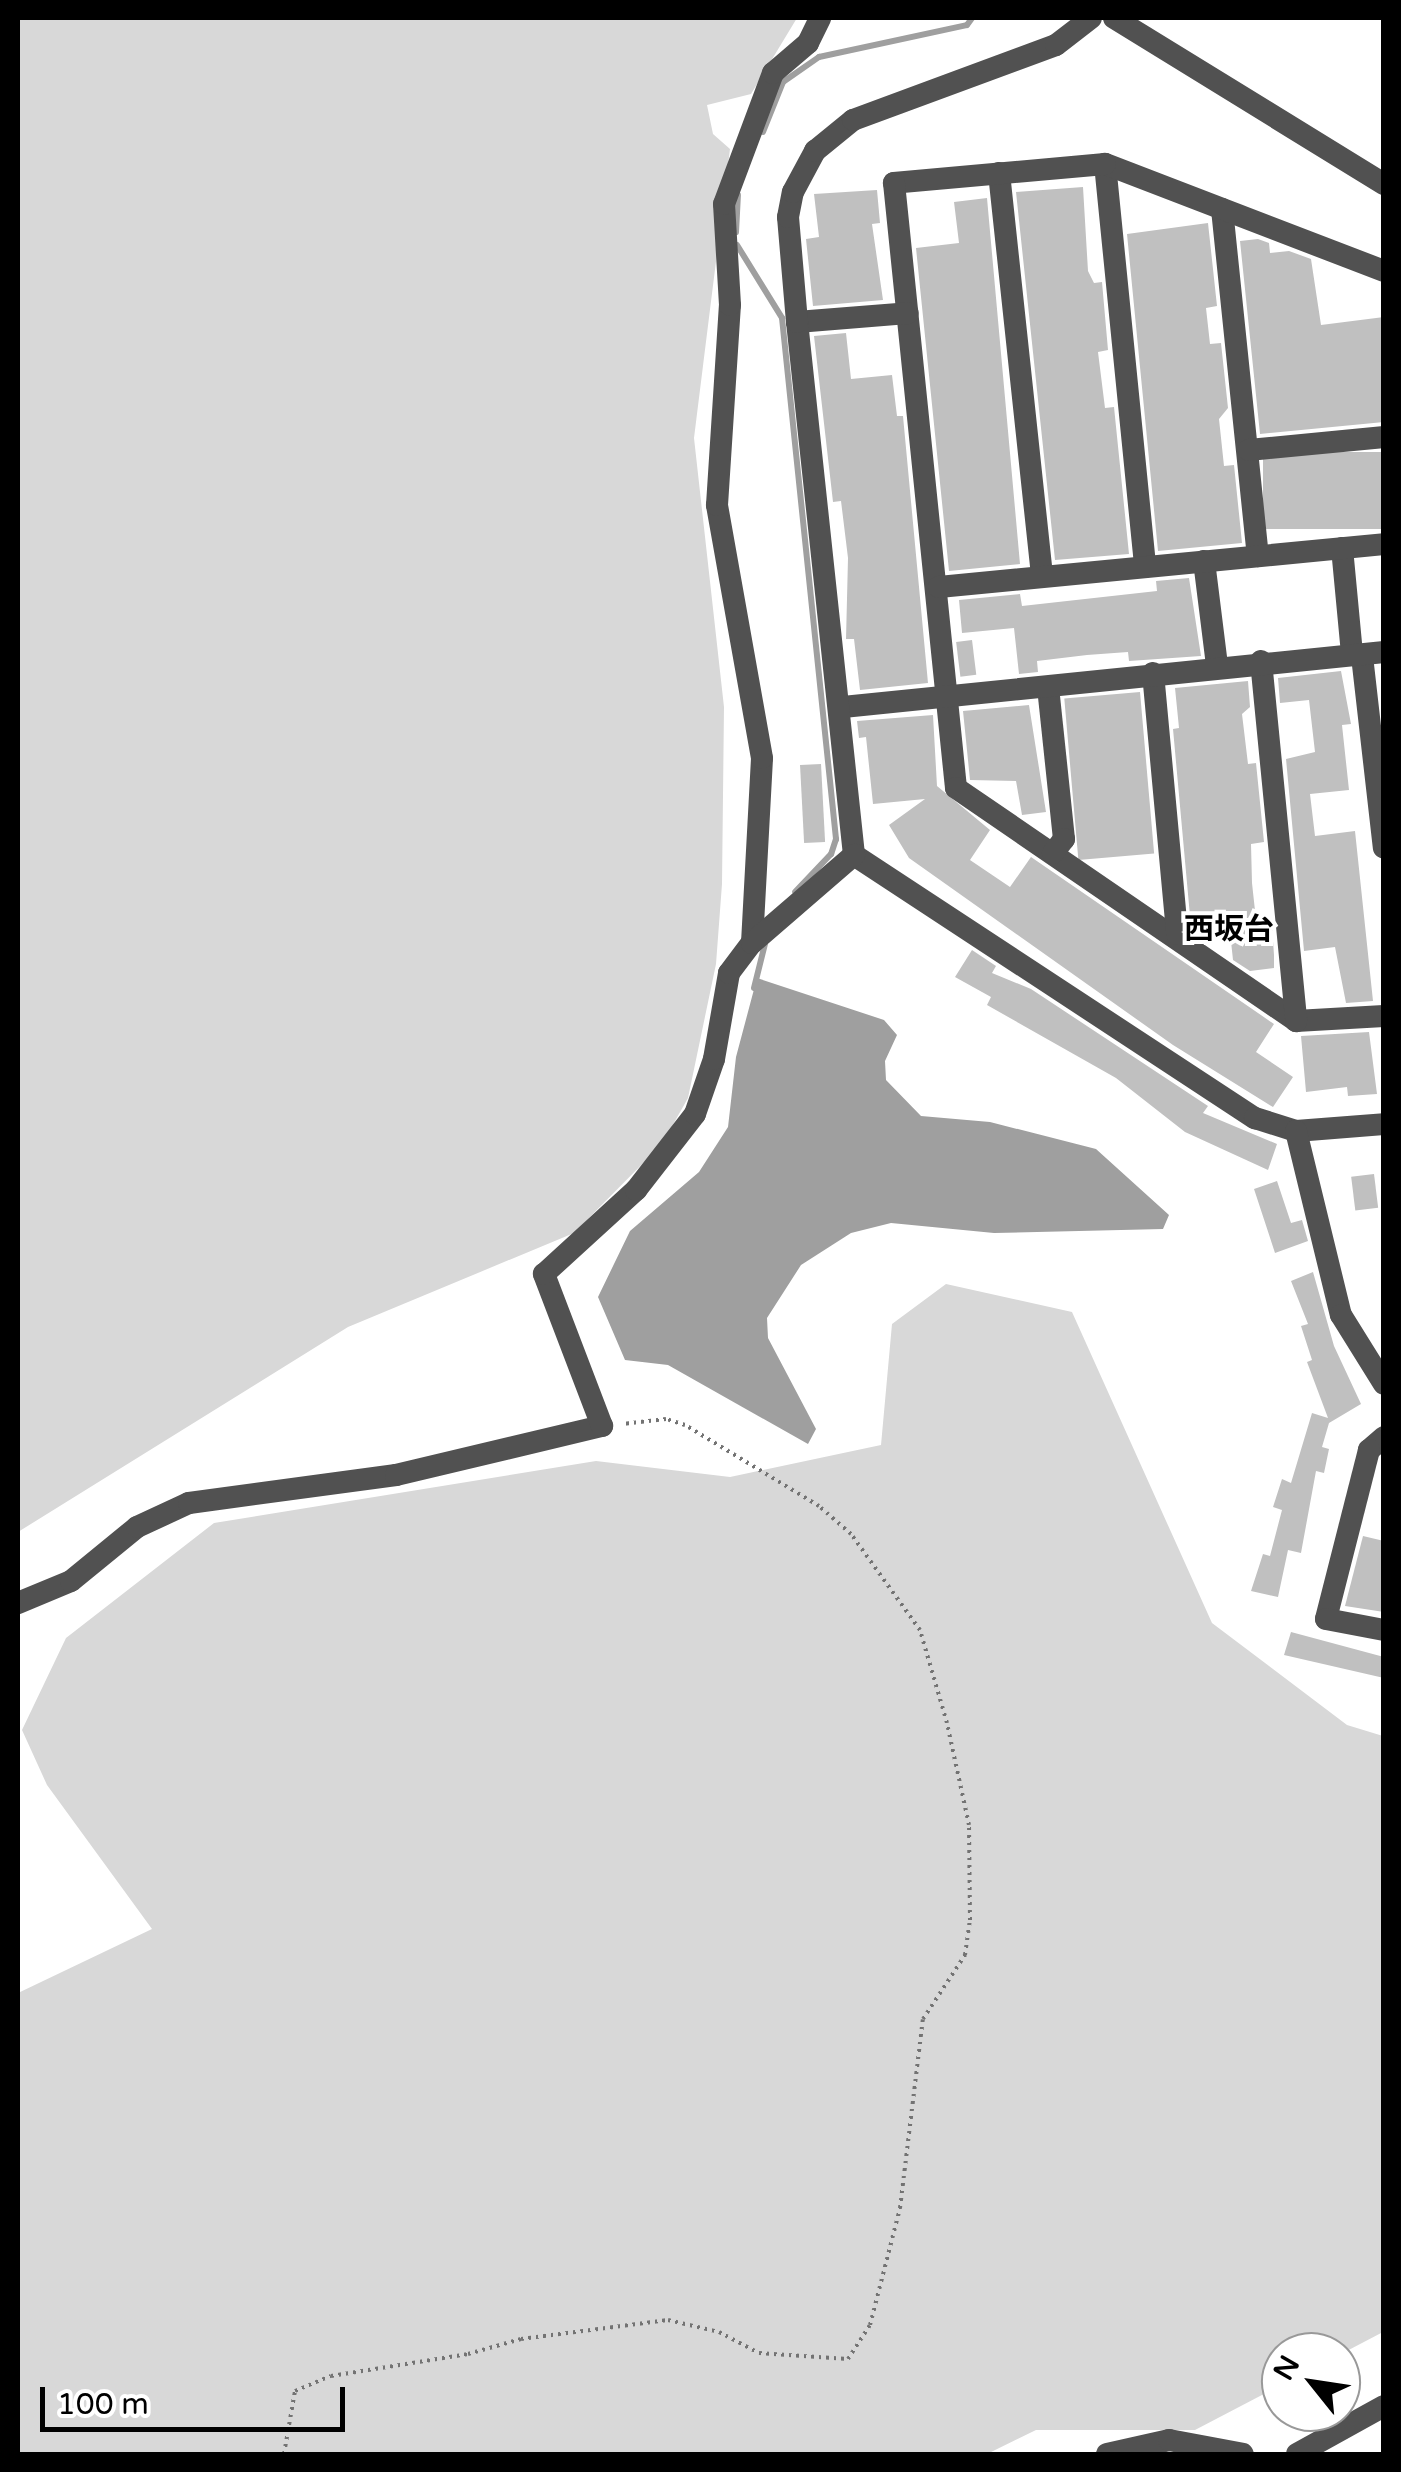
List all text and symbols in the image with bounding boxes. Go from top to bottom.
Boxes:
district label: 西坂台 [1184,912,1274,948]
north arrow [1261,2332,1361,2432]
text: N [1266,2350,1307,2386]
scale bar [45,2367,350,2429]
text: 100 m [57,2386,149,2423]

